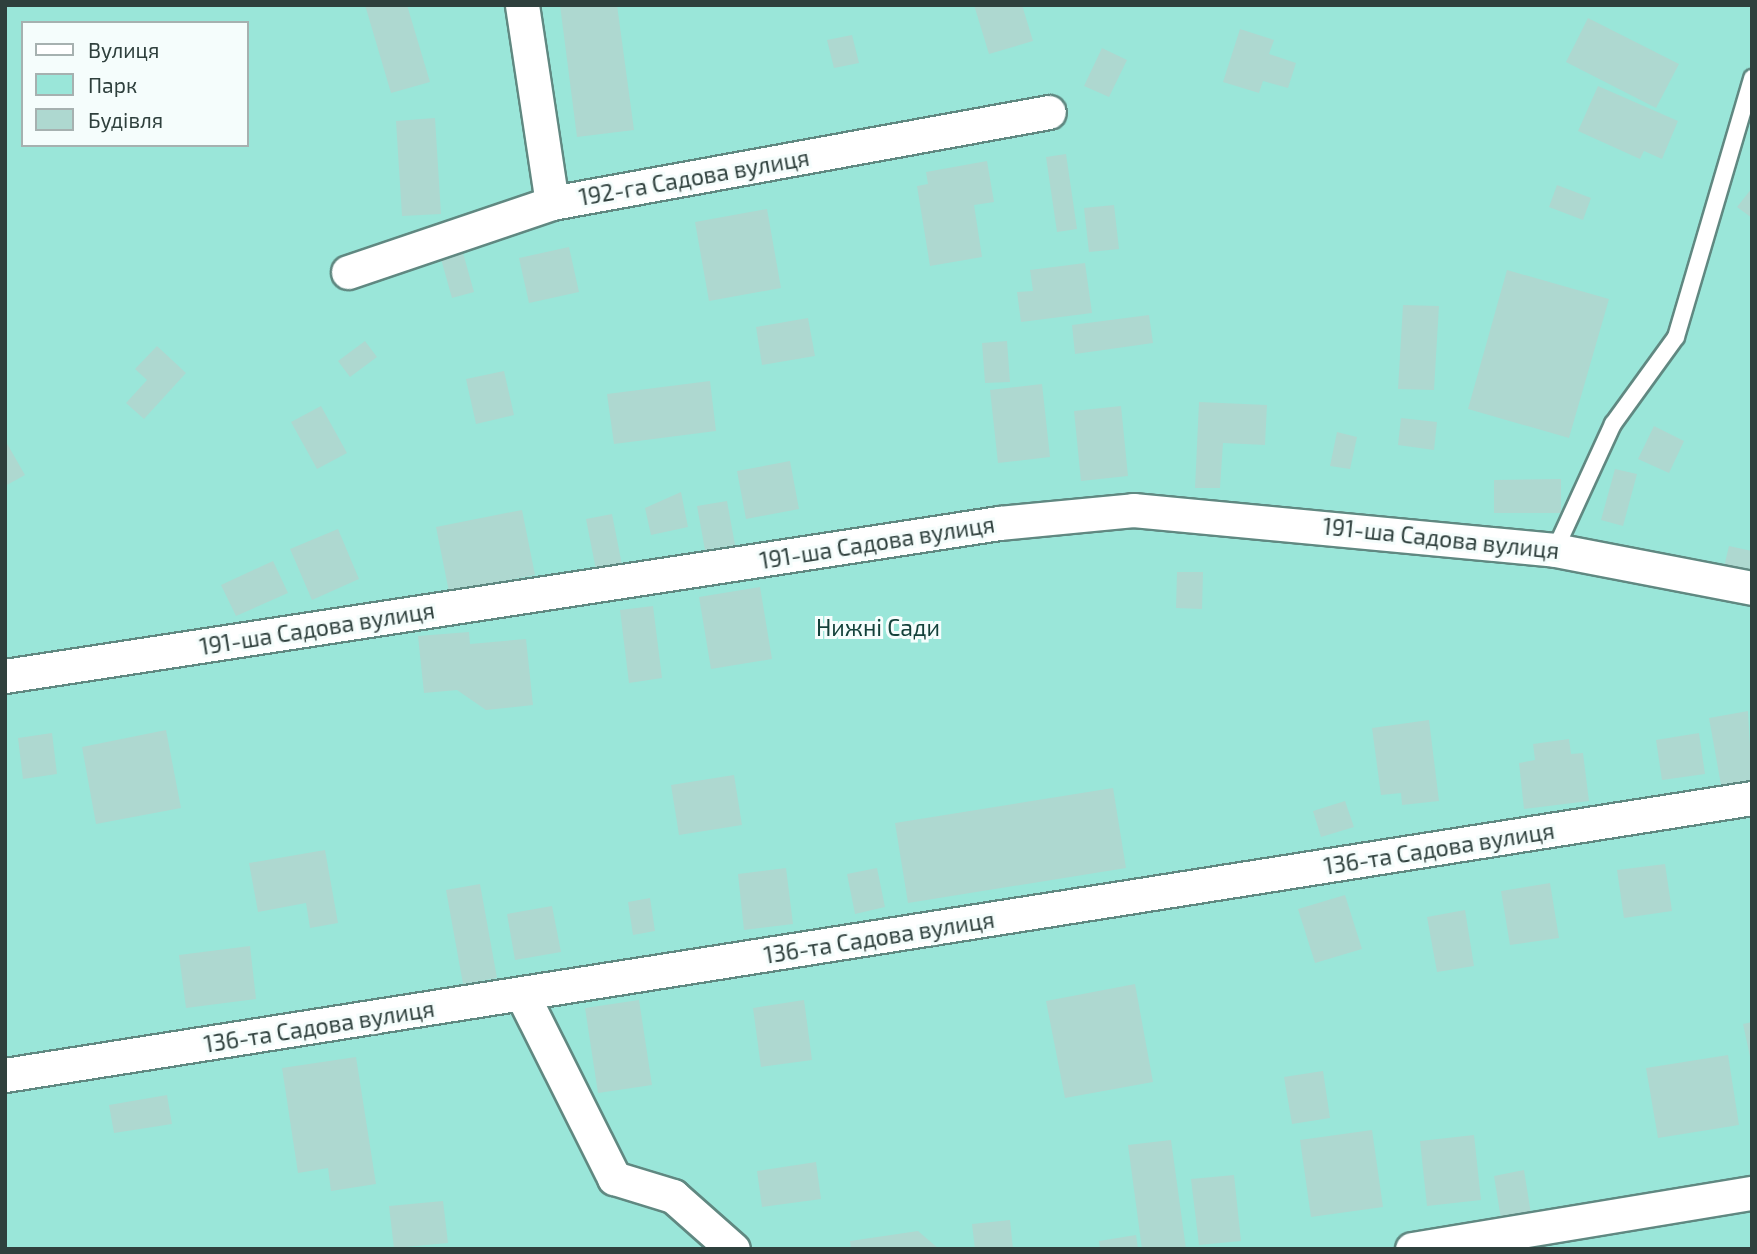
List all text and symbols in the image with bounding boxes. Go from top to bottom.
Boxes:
legend [21,21,248,147]
text: Вулиця [88,37,159,62]
text: Парк [88,72,137,97]
text: Будівля [88,107,163,132]
street label: 192-га Садова вулиця [577,143,811,211]
street label: 191-ша Садова вулиця [757,510,997,574]
street label: 191-ша Садова вулиця [1321,512,1561,564]
street label: 191-ша Садова вулиця [197,596,437,660]
park label: Нижні Сади [816,613,940,641]
street label: 136-та Садова вулиця [1322,816,1556,880]
street label: 136-та Садова вулиця [762,905,996,969]
street label: 136-та Садова вулиця [202,994,436,1058]

